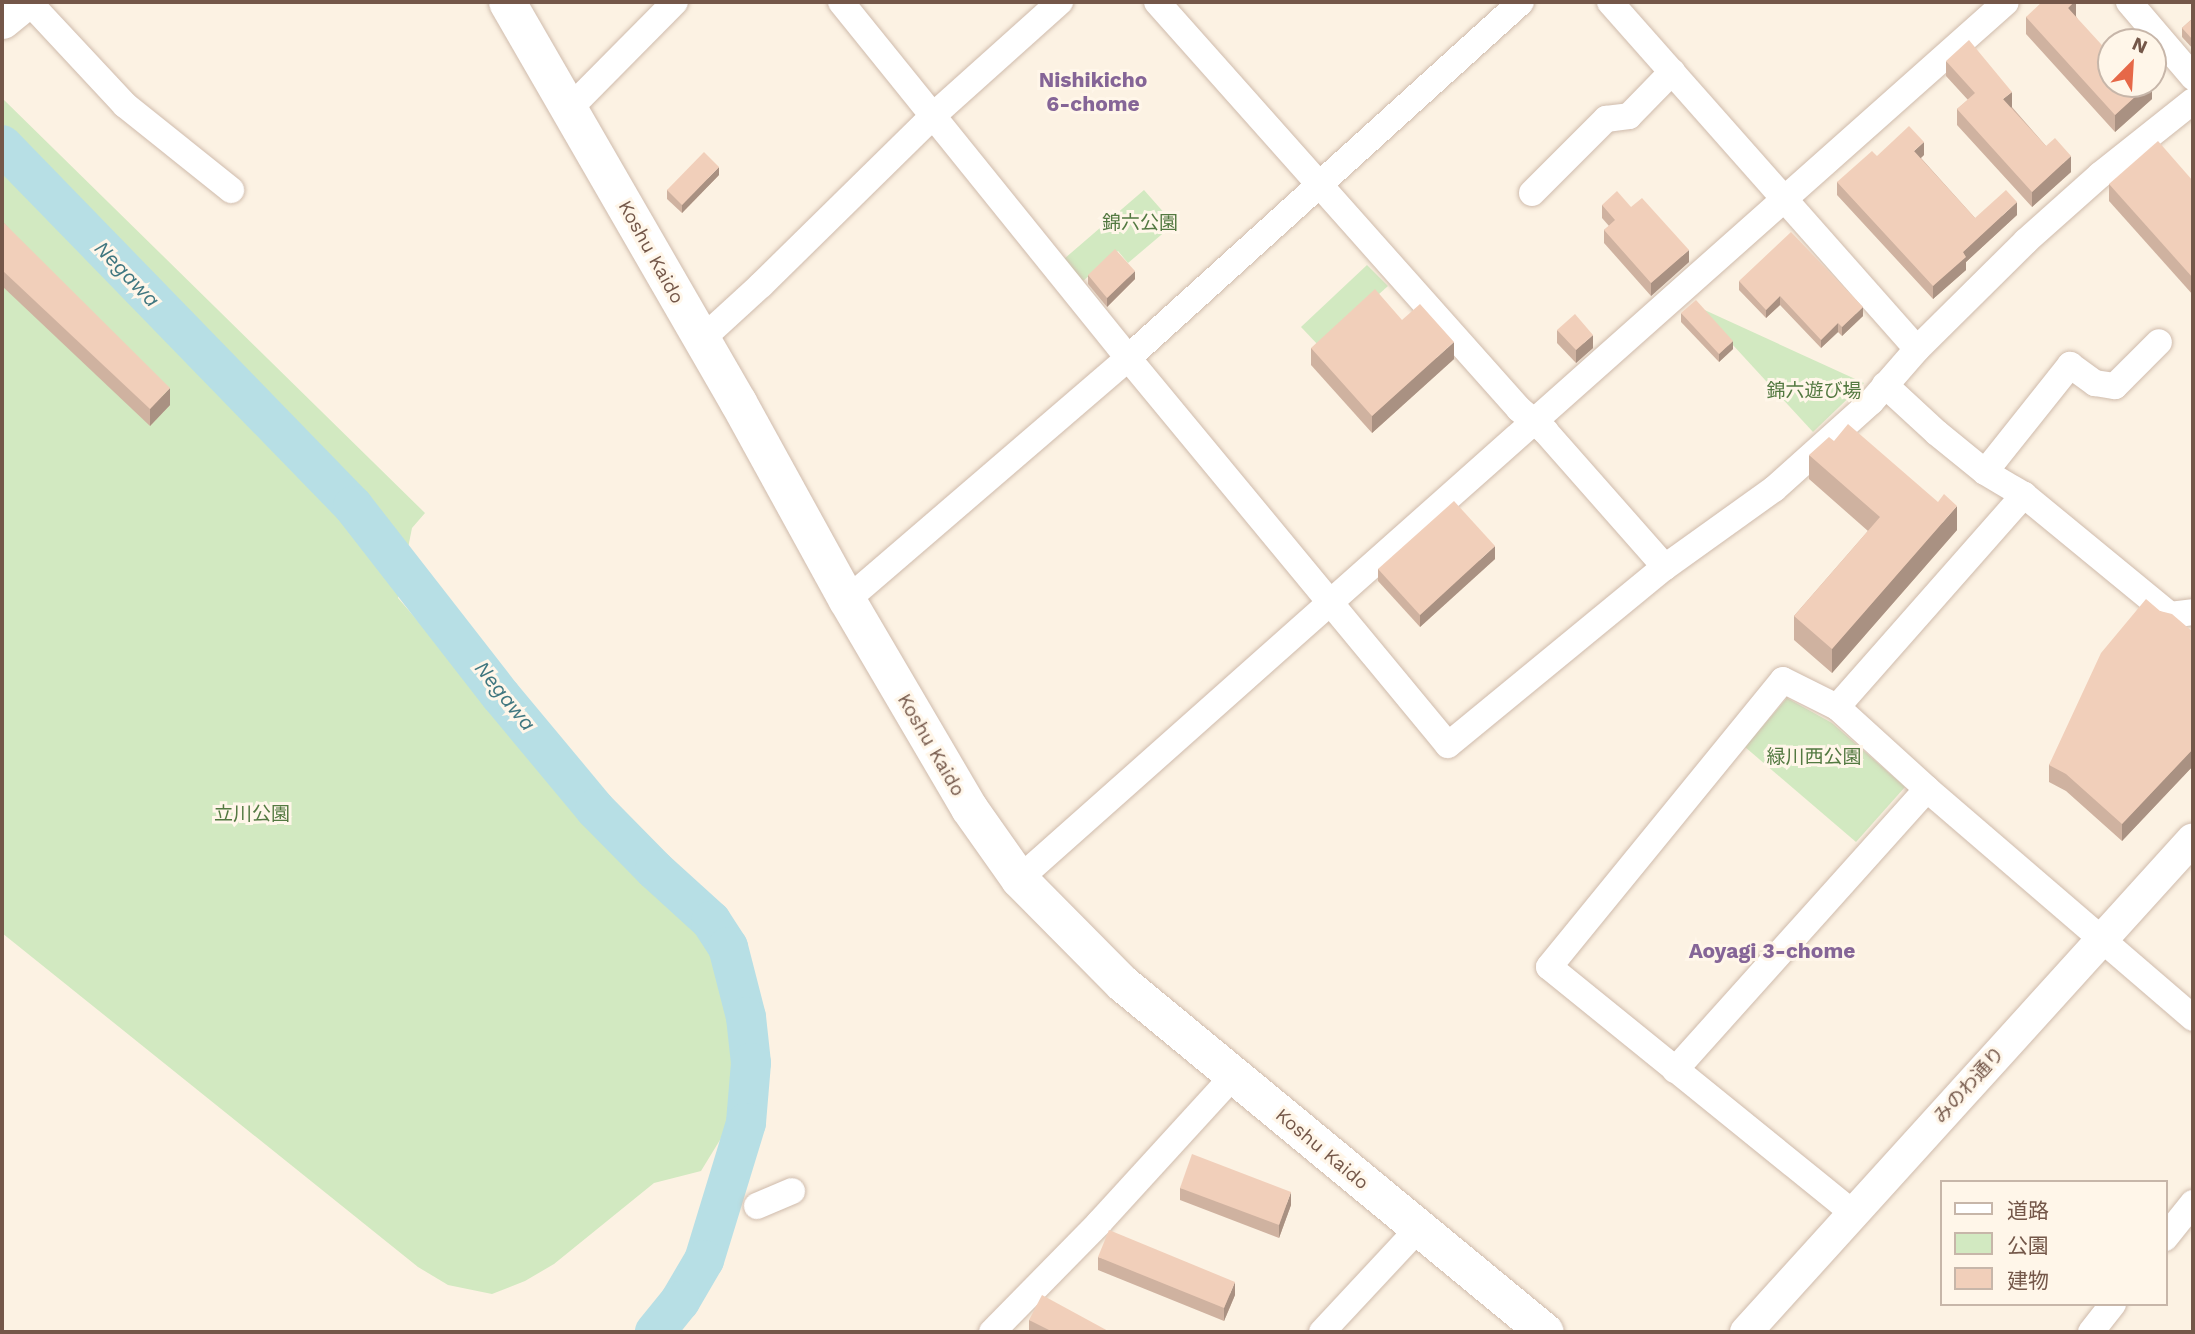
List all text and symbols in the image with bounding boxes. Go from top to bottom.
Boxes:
north arrow [2097,28,2167,98]
text: N [2129,32,2151,59]
district label: Nishikicho 6-chome [1039,67,1147,117]
street label: Koshu Kaido [613,196,689,308]
park label: 錦六公園 [1102,212,1178,234]
water label: Negawa [89,236,165,312]
park label: 錦六遊び場 [1767,380,1861,402]
water label: Negawa [469,656,541,736]
street label: Koshu Kaido [893,690,969,800]
park label: 緑川西公園 [1767,746,1861,768]
park label: 立川公園 [214,803,290,825]
district label: Aoyagi 3-chome [1689,938,1855,964]
street label: みのわ通り [1929,1042,2009,1128]
street label: Koshu Kaido [1271,1104,1373,1194]
legend [1940,1180,2167,1306]
text: 道路 [2007,1198,2049,1223]
text: 公園 [2007,1233,2049,1258]
text: 建物 [2007,1268,2049,1293]

